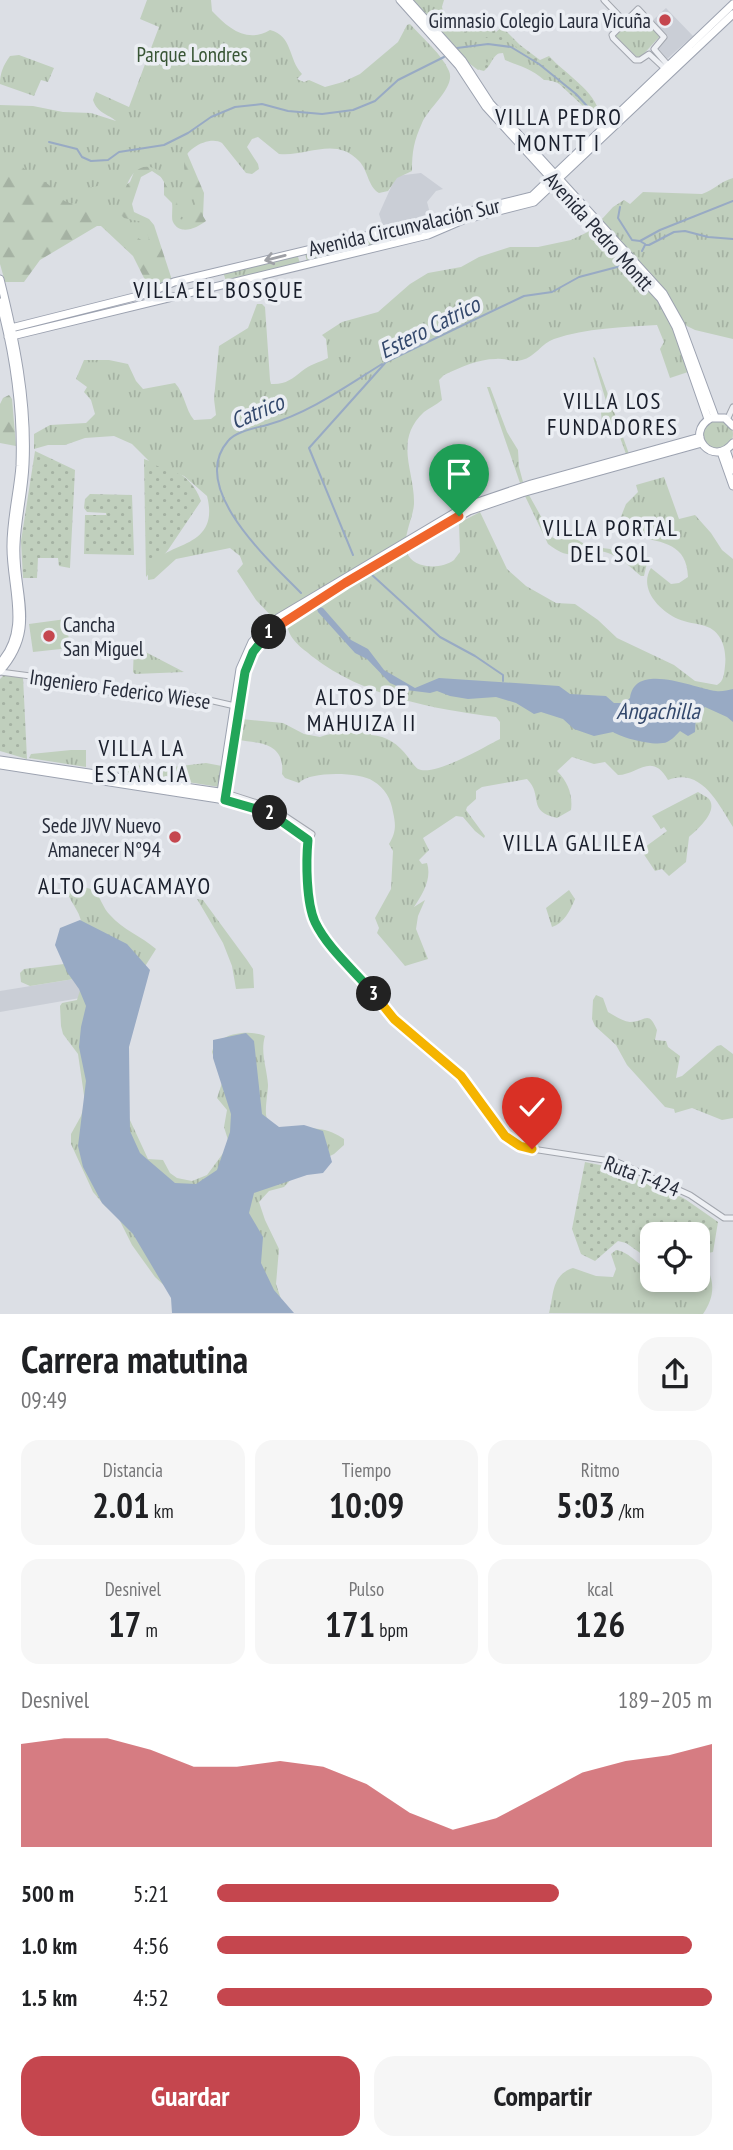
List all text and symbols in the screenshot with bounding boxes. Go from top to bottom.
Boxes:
place label: Gimnasio Colegio Laura Vicuña [428,7,651,34]
marker: Gimnasio Colegio Laura Vicuña [657,12,673,28]
park label: Parque Londres [136,41,248,68]
district label: VILLA PEDRO MONTT I [494,102,623,157]
street label: Avenida Pedro Montt [538,166,660,296]
street label: Avenida Circunvalación Sur [305,192,503,262]
one-way arrow [264,251,287,265]
district label: VILLA EL BOSQUE [132,275,305,304]
water label: Estero Catrico [374,288,486,365]
water label: Catrico [226,386,290,435]
district label: VILLA LOS FUNDADORES [547,386,679,441]
pin [429,444,489,516]
icon: arrive [440,455,478,493]
district label: VILLA PORTAL DEL SOL [542,513,679,568]
place label: Cancha San Miguel [63,611,144,662]
pin: 1 [252,614,286,650]
text: 1 [264,619,273,643]
marker: Cancha San Miguel [41,628,57,644]
street label: Ingeniero Federico Wiese [28,663,212,715]
district label: ALTOS DE MAHUIZA II [307,682,417,737]
water label: Angachilla [616,696,701,725]
district label: VILLA LA ESTANCIA [95,733,189,788]
pin: 2 [252,796,288,830]
text: 2 [265,800,274,824]
place label: Sede JJVV Nuevo Amanecer N°94 [42,812,162,863]
district label: VILLA GALILEA [502,828,647,857]
marker: Sede JJVV Nuevo Amanecer N°94 [167,829,183,845]
district label: ALTO GUACAMAYO [38,871,212,900]
pin: 3 [356,976,392,1012]
text: 3 [369,981,378,1005]
pin [502,1077,562,1149]
icon: check [513,1088,551,1126]
street label: Ruta T-424 [600,1149,684,1203]
map controls [640,1222,710,1292]
button: locate [640,1222,710,1292]
text: Carrera matutina [21,1334,248,1383]
button: share [638,1337,712,1411]
text: 09:49 [21,1385,67,1414]
text: Distancia [103,1458,163,1482]
text: Tiempo [342,1458,391,1482]
text: Ritmo [581,1458,620,1482]
text: 2.01 [92,1482,150,1528]
text: 10:09 [329,1482,404,1528]
text: 5:03 [556,1482,615,1528]
text: km [150,1499,174,1523]
text: /km [615,1499,644,1523]
text: Desnivel [105,1577,161,1601]
text: Pulso [349,1577,384,1601]
text: kcal [587,1577,613,1601]
text: 17 [108,1601,141,1647]
text: 171 [325,1601,375,1647]
text: 126 [575,1601,625,1647]
text: m [141,1618,158,1642]
text: bpm [375,1618,408,1642]
text: Desnivel [21,1685,89,1714]
text: 189–205 m [618,1685,712,1714]
text: 500 m [21,1879,74,1908]
text: 5:21 [133,1879,169,1908]
text: 1.0 km [21,1931,77,1960]
text: 4:56 [133,1931,169,1960]
text: 1.5 km [21,1983,77,2012]
text: 4:52 [133,1983,169,2012]
button: Guardar [21,2056,360,2136]
button: Compartir [374,2056,712,2136]

